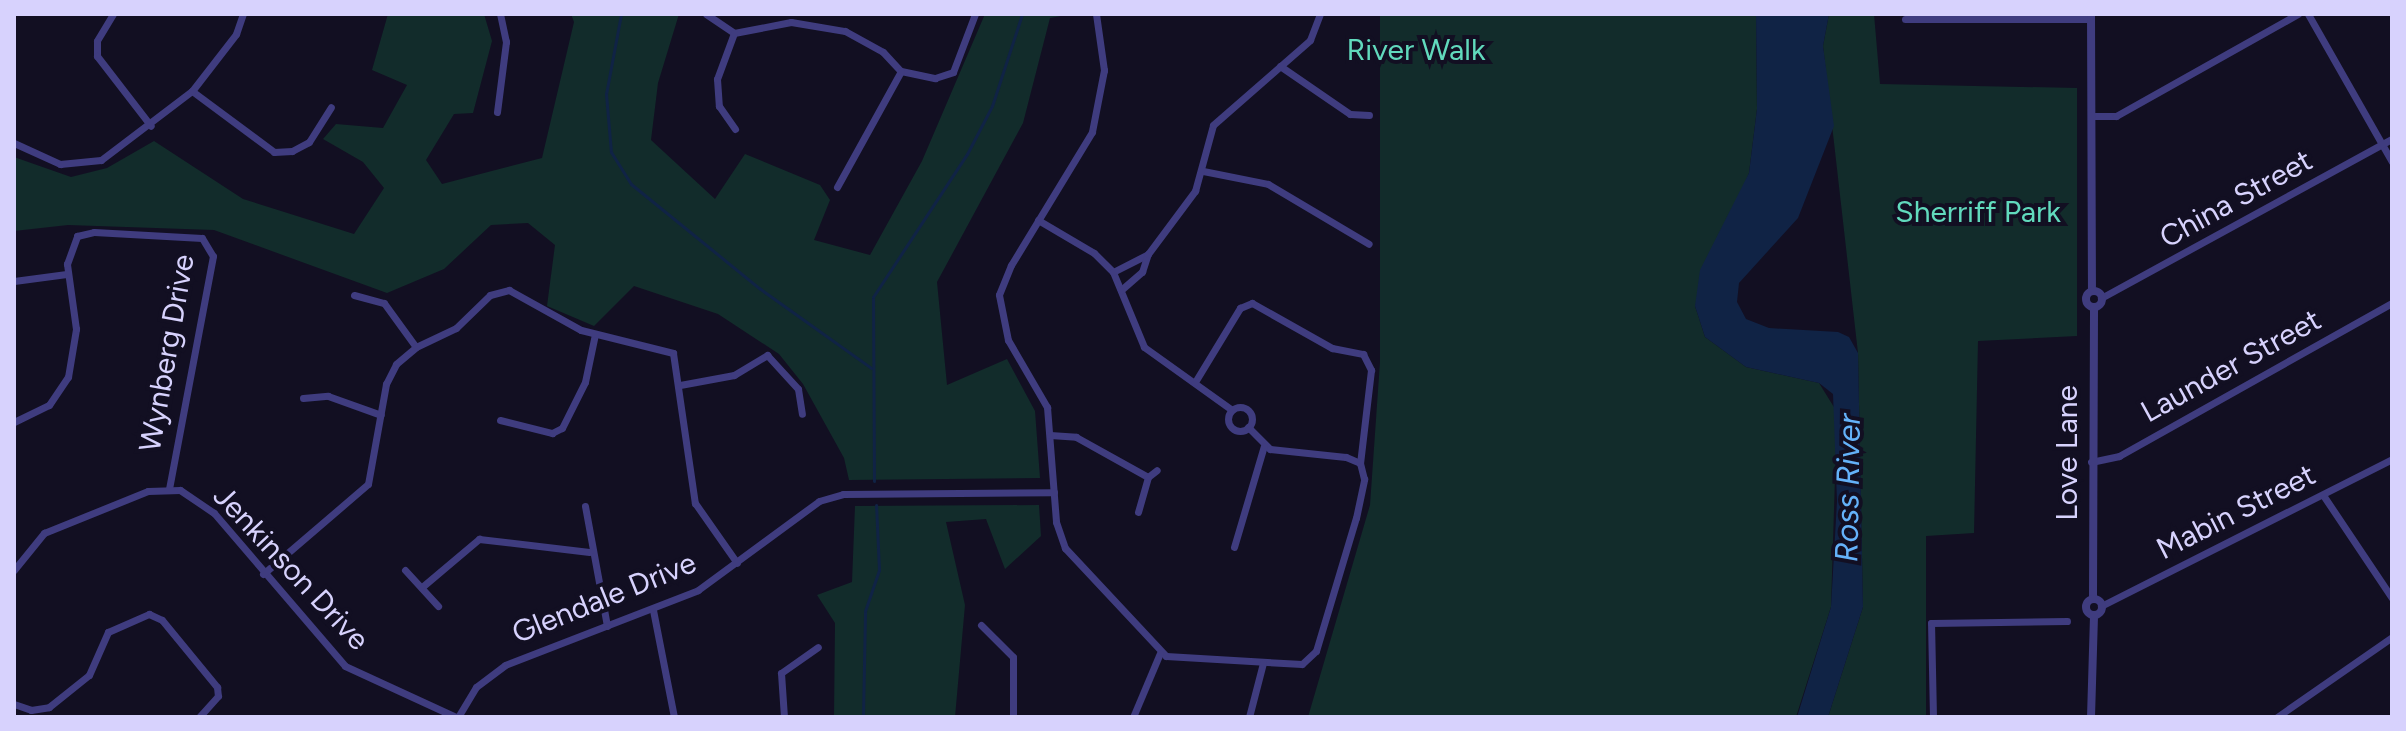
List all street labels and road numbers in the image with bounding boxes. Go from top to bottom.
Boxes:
street label: China Street [2153,142,2319,256]
street label: Wynberg Drive [132,251,202,455]
street label: Launder Street [2135,302,2327,430]
street label: Love Lane [2049,385,2085,521]
street label: Mabin Street [2151,457,2321,567]
street label: Jenkinson Drive [206,478,376,658]
street label: Glendale Drive [507,545,701,651]

